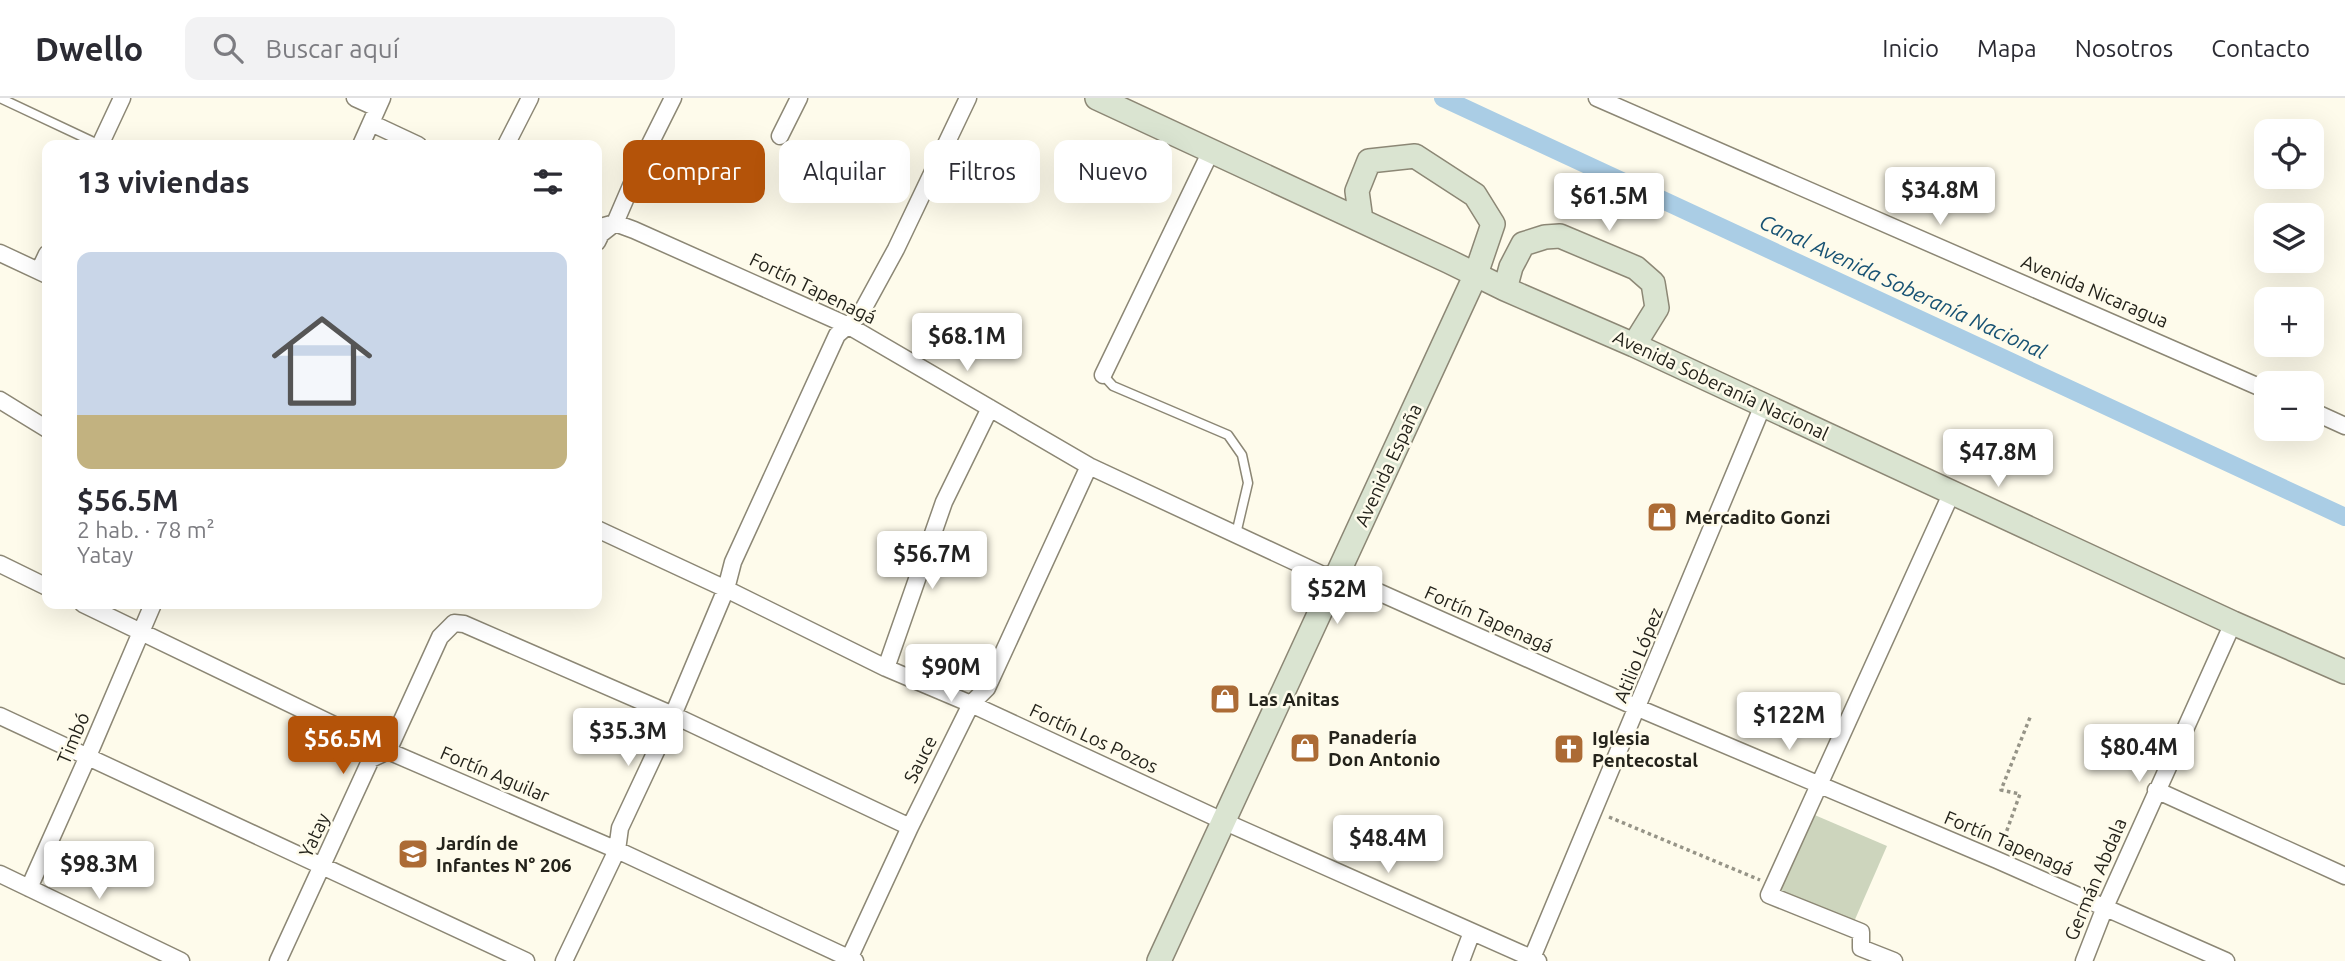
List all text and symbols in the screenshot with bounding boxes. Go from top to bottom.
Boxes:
search box [185,17,675,80]
icon: search [209,29,247,67]
text: Dwello [35,30,143,67]
text: Buscar aquí [265,34,399,63]
text: Inicio [1882,35,1939,62]
text: Mapa [1977,35,2037,62]
text: Nosotros [2075,35,2173,62]
text: Contacto [2211,35,2310,62]
map controls [2254,119,2324,441]
button: locate [2254,119,2324,189]
chip: Comprar [623,140,765,203]
chip: Alquilar [779,140,910,203]
chip: Filtros [924,140,1040,203]
chip: Nuevo [1054,140,1172,203]
icon: filters [529,163,567,201]
text: 13 viviendas [77,165,250,199]
pin: $34.8M [1883,167,1997,227]
pin: $61.5M [1552,174,1666,233]
text: $34.8M [1901,177,1979,202]
text: $61.5M [1570,183,1648,208]
button: layers [2254,203,2324,273]
water label: Canal Avenida Soberanía Nacional [1756,209,2051,363]
street label: Fortín Tapenagá [746,248,880,328]
street label: Avenida Nicaragua [2018,250,2172,332]
button: + [2254,287,2324,357]
icon: home [259,298,385,424]
pin: $68.1M [910,314,1024,373]
text: $68.1M [928,323,1006,348]
street label: Avenida Soberanía Nacional [1610,325,1832,445]
button: − [2254,371,2324,441]
street label: Avenida España [1350,400,1426,530]
pin: $47.8M [1941,430,2055,489]
text: $47.8M [1959,439,2037,464]
text: $56.5M [77,483,179,517]
shop icon: Mercadito Gonzi [1645,500,1679,534]
place label: Mercadito Gonzi [1685,506,1831,528]
text: 2 hab. · 78 m² [77,517,215,542]
pin: $56.7M [875,532,989,591]
text: $56.7M [893,541,971,566]
text: Yatay [77,542,133,567]
pin: $52M [1296,566,1378,626]
text: $52M [1307,576,1367,601]
street label: Fortín Tapenagá [1421,581,1557,657]
street label: Atilio López [1609,604,1667,706]
pin: $90M [910,644,992,704]
text: $90M [921,654,981,679]
shop icon: Las Anitas [1208,682,1242,716]
place label: Las Anitas [1248,688,1339,710]
pin: $122M [1740,692,1838,752]
street label: Fortín Los Pozos [1026,699,1162,777]
text: $122M [1753,702,1825,727]
pin: $35.3M [571,708,685,768]
street label: Timbó [52,709,94,767]
pin: $56.5M [286,716,400,776]
text: $35.3M [589,718,667,743]
pin: $80.4M [2082,724,2196,784]
text: $56.5M [304,726,382,751]
place label: Panadería Don Antonio [1328,726,1441,770]
place label: Iglesia Pentecostal [1592,727,1698,771]
shop icon: Panadería Don Antonio [1288,731,1322,765]
street label: Sauce [899,732,941,786]
church icon: Iglesia Pentecostal [1552,732,1586,766]
text: $80.4M [2100,734,2178,759]
street label: Fortín Aguilar [437,741,553,807]
street label: Fortín Tapenagá [1941,806,2077,880]
street label: Yatay [294,809,334,861]
street label: Germán Abdala [2059,815,2131,943]
pin: $48.4M [1331,816,1445,875]
text: $48.4M [1349,825,1427,850]
place label: Jardín de Infantes N° 206 [436,832,572,876]
school or university icon: Jardín de Infantes N° 206 [396,837,430,871]
pin: $98.3M [42,842,156,901]
text: $98.3M [60,851,138,876]

